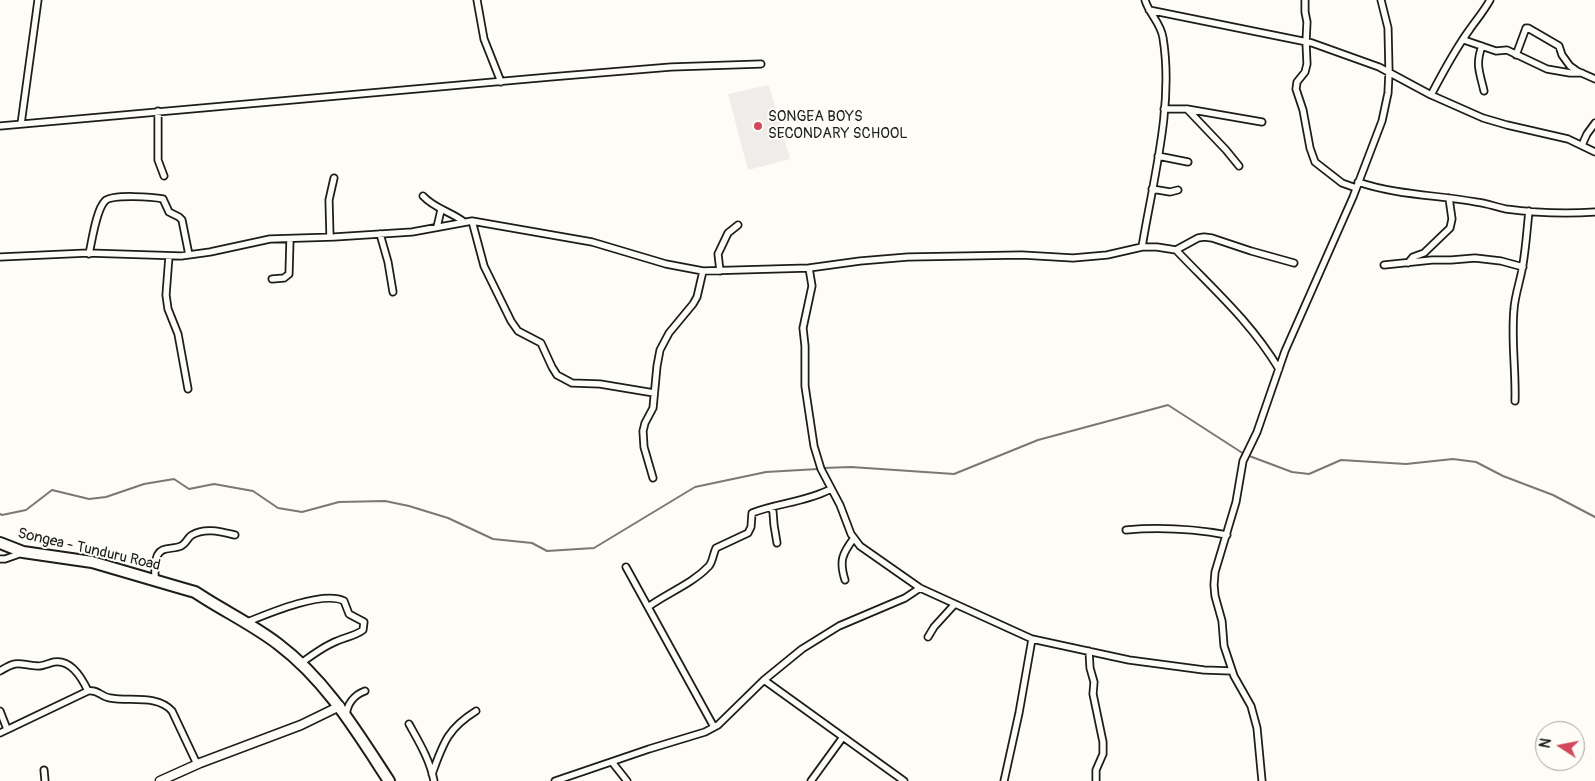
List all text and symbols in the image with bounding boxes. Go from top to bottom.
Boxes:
place label: SONGEA BOYS SECONDARY SCHOOL [768,108,908,143]
marker: SONGEA BOYS SECONDARY SCHOOL [752,120,764,132]
street label: Songea - Tunduru Road [16,525,162,575]
north arrow [1535,721,1585,771]
text: N [1537,737,1555,750]

